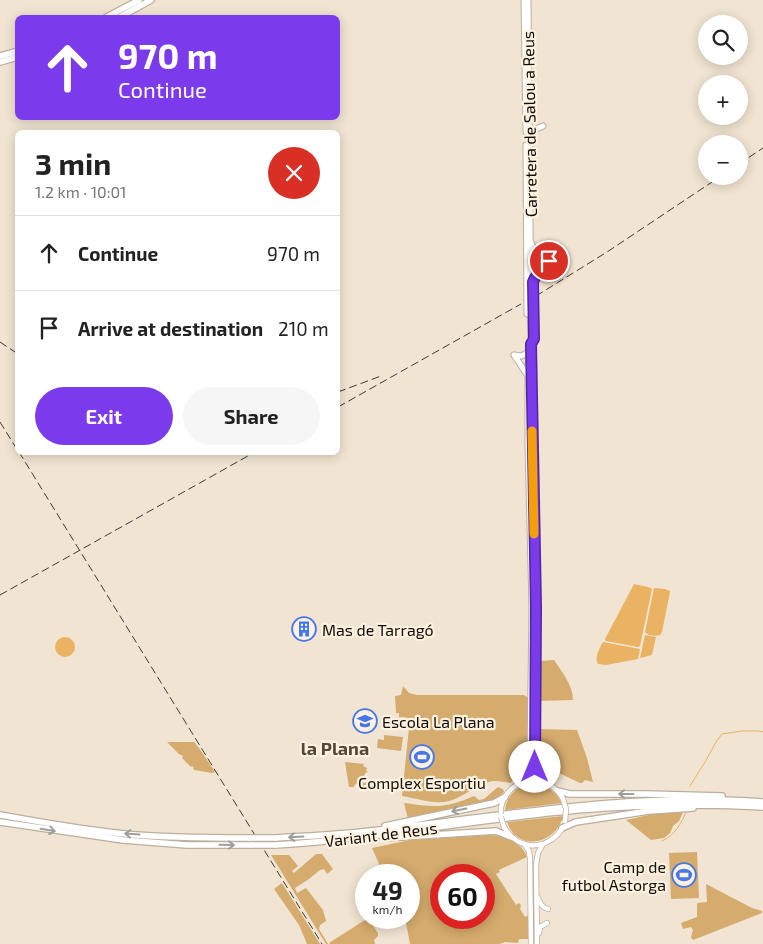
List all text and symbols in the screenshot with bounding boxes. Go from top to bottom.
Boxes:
map controls [698,15,748,185]
button: search [698,15,748,65]
street label: Carretera de Salou a Reus [518,31,540,217]
text: 970 m [118,34,218,76]
icon: ahead [35,35,100,100]
button: + [698,75,748,125]
text: Continue [118,76,207,102]
button: − [698,135,748,185]
text: 3 min [35,145,111,181]
button: close [268,147,320,199]
text: 1.2 km · 10:01 [35,182,126,201]
icon: ahead [35,239,63,267]
pin [528,240,570,282]
text: Continue [78,242,158,265]
text: 970 m [267,242,320,265]
icon: arrive [535,247,563,275]
icon: arrive [35,314,63,342]
text: Arrive at destination [78,317,263,340]
text: 210 m [278,317,329,340]
button: Exit [35,387,173,445]
button: Share [183,387,320,445]
building icon: Mas de Tarragó [291,616,317,642]
place label: Mas de Tarragó [322,620,434,639]
school or university icon: Escola La Plana [352,708,378,734]
place label: Escola La Plana [382,712,495,731]
district label: la Plana [301,737,369,759]
position arrow [508,740,560,792]
sports icon: Complex Esportiu [409,744,435,770]
place label: Complex Esportiu [358,773,486,792]
one-way arrow [618,789,634,799]
one-way arrow [451,806,467,815]
street label: Variant de Reus [324,818,438,850]
one-way arrow [40,825,56,835]
one-way arrow [125,830,141,839]
one-way arrow [288,832,304,841]
one-way arrow [219,840,235,850]
place label: Camp de futbol Astorga [562,857,666,894]
sports icon: Camp de futbol Astorga [671,862,697,888]
speed limit sign: 60 [430,864,495,929]
text: 49 [372,875,403,905]
text: km/h [373,902,402,916]

